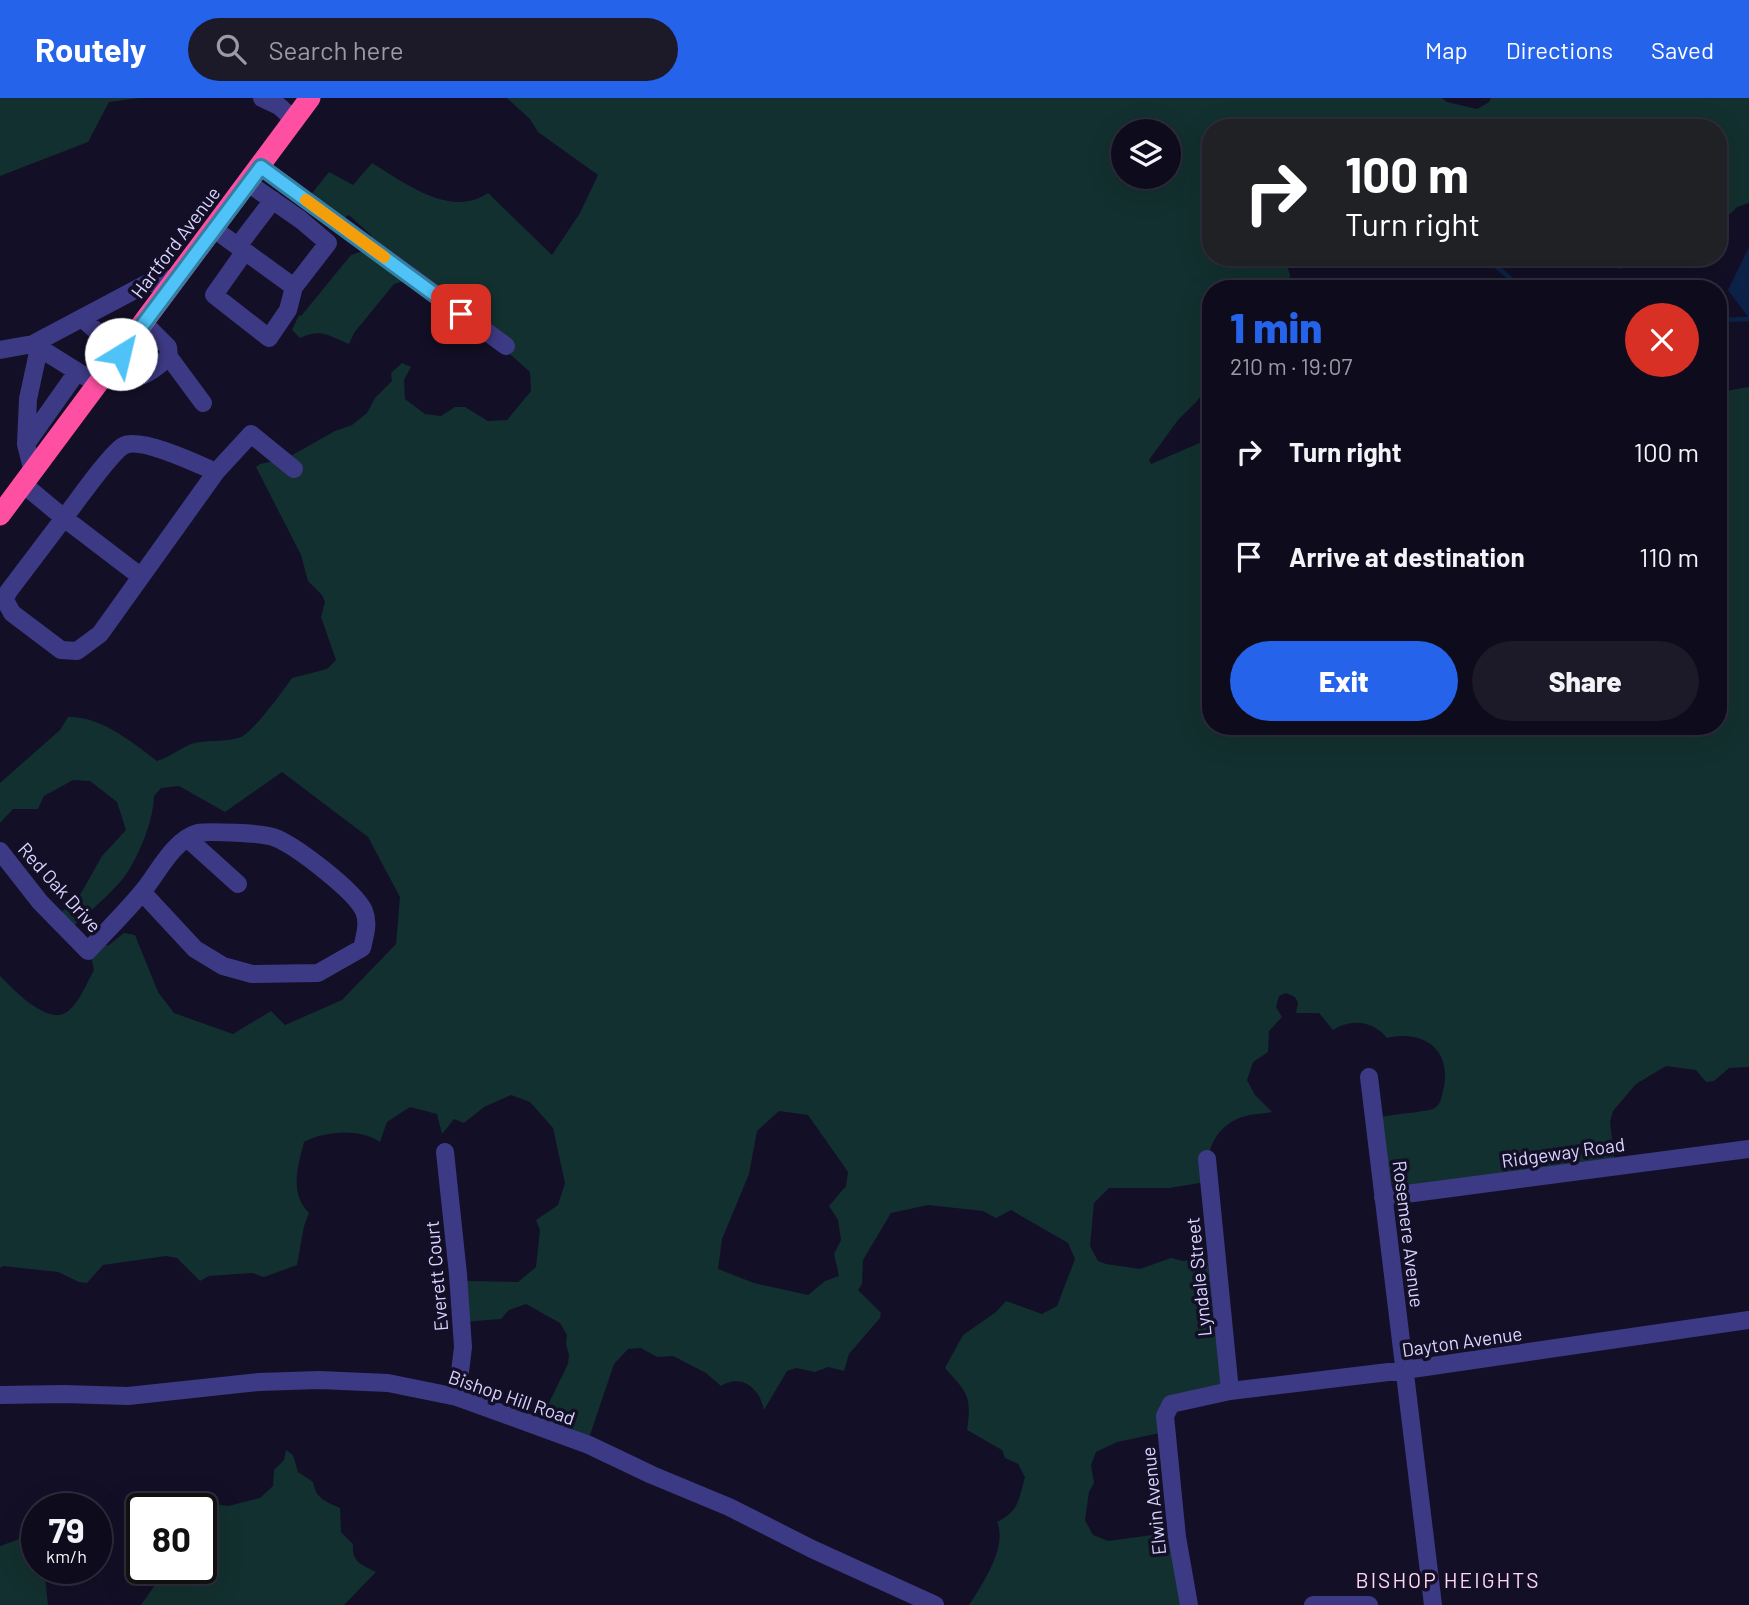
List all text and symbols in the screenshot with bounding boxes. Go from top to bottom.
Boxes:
search box [188,18,678,81]
text: Routely [35,29,146,69]
icon: search [212,30,250,68]
text: Search here [268,34,404,65]
text: Map [1425,35,1468,64]
text: Directions [1506,35,1613,64]
text: Saved [1651,35,1714,64]
map controls [1111,119,1181,189]
button: layers [1111,119,1181,189]
text: 100 m [1345,144,1469,203]
icon: right [1230,147,1321,238]
street label: Hartford Avenue [126,182,224,302]
text: Turn right [1345,204,1480,242]
pin [431,284,491,344]
icon: arrive [442,295,480,333]
text: 1 min [1230,301,1322,351]
button: close [1625,303,1699,377]
position arrow [84,317,158,391]
text: 210 m · 19:07 [1230,352,1352,380]
icon: right [1230,433,1268,471]
text: Turn right [1289,436,1402,467]
text: 100 m [1634,436,1699,467]
icon: arrive [1230,538,1268,576]
text: Arrive at destination [1289,541,1525,572]
text: 110 m [1639,541,1699,572]
button: Exit [1230,641,1458,721]
button: Share [1472,641,1699,721]
street label: Red Oak Drive [14,837,106,937]
street label: Ridgeway Road [1500,1132,1626,1172]
street label: Rosemere Avenue [1389,1159,1429,1309]
street label: Lyndale Street [1180,1216,1216,1338]
street label: Everett Court [420,1220,452,1332]
street label: Dayton Avenue [1400,1321,1524,1361]
street label: Bishop Hill Road [446,1365,578,1429]
street label: Elwin Avenue [1136,1446,1170,1556]
speed limit sign: 80 [126,1493,217,1584]
text: 79 [49,1508,84,1550]
text: km/h [46,1545,87,1567]
district label: BISHOP HEIGHTS [1356,1567,1540,1592]

